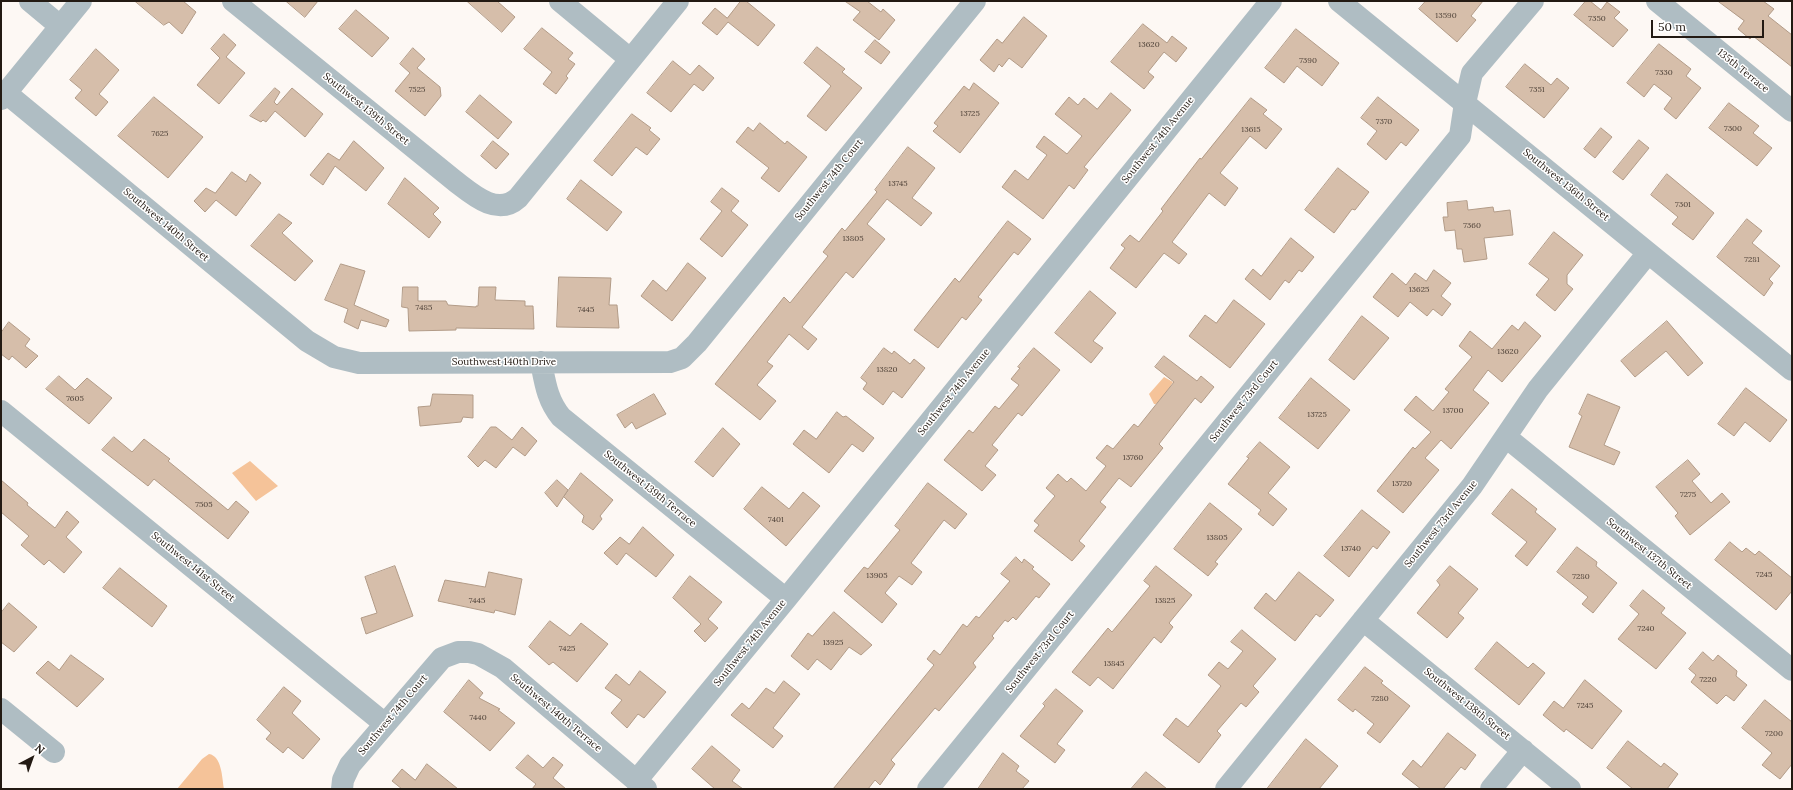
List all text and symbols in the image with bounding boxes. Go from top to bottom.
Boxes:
house number: 13590 [1435,11,1457,21]
scale bar [1653,12,1766,38]
house number: 7350 [1588,14,1606,24]
text: 50 m [1658,19,1686,34]
house number: 13620 [1138,40,1160,50]
street label: 135th Terrace [1715,47,1771,95]
house number: 7390 [1299,56,1317,66]
house number: 7330 [1655,68,1673,78]
street label: Southwest 139th Street [320,70,412,148]
house number: 7525 [409,85,425,95]
house number: 7351 [1529,85,1545,95]
street label: Southwest 74th Avenue [1119,94,1197,186]
house number: 13725 [960,109,980,119]
house number: 7370 [1376,117,1392,127]
house number: 7300 [1724,124,1742,134]
house number: 13615 [1241,125,1261,135]
house number: 7625 [152,129,168,139]
street label: Southwest 74th Court [792,137,866,223]
street label: Southwest 136th Street [1520,146,1612,224]
house number: 13745 [888,179,908,189]
street label: Southwest 140th Street [121,186,211,264]
house number: 7301 [1675,200,1691,210]
house number: 7360 [1463,221,1481,231]
house number: 13805 [842,234,864,244]
house number: 7281 [1744,255,1760,265]
house number: 13625 [1409,285,1429,295]
house number: 7485 [416,303,432,313]
house number: 7445 [578,305,594,315]
street label: Southwest 74th Avenue [915,346,993,438]
house number: 13620 [1497,347,1519,357]
street label: Southwest 140th Drive [452,356,556,368]
street label: Southwest 73rd Court [1207,358,1281,444]
house number: 13820 [876,365,898,375]
house number: 7605 [66,394,84,404]
house number: 13700 [1443,406,1463,416]
house number: 13725 [1307,410,1327,420]
street label: Southwest 139th Terrace [602,448,698,530]
house number: 13760 [1123,453,1143,463]
street label: Southwest 73rd Avenue [1402,478,1480,570]
house number: 13720 [1392,479,1412,489]
house number: 7275 [1680,490,1696,500]
house number: 7505 [195,500,213,510]
house number: 7401 [768,515,784,525]
street label: Southwest 137th Street [1604,516,1694,592]
street label: Southwest 141st Street [149,530,237,604]
house number: 13805 [1206,533,1228,543]
house number: 13740 [1341,544,1361,554]
house number: 7245 [1756,570,1772,580]
house number: 13905 [866,571,888,581]
house number: 7280 [1572,572,1590,582]
house number: 7445 [469,596,485,606]
house number: 13825 [1155,596,1175,606]
street label: Southwest 74th Avenue [711,597,789,689]
street label: Southwest 73rd Court [1003,609,1077,695]
house number: 7240 [1637,624,1655,634]
house number: 13925 [823,638,843,648]
house number: 7425 [559,644,575,654]
house number: 13845 [1104,659,1124,669]
street label: Southwest 138th Street [1421,666,1513,742]
street label: Southwest 140th Terrace [508,671,604,755]
street label: Southwest 74th Court [356,672,430,758]
house number: 7220 [1699,675,1717,685]
house number: 7280 [1371,694,1389,704]
house number: 7245 [1577,701,1593,711]
house number: 7440 [469,713,487,723]
house number: 7200 [1765,729,1783,739]
north arrow [12,738,52,778]
text: N [32,741,48,757]

